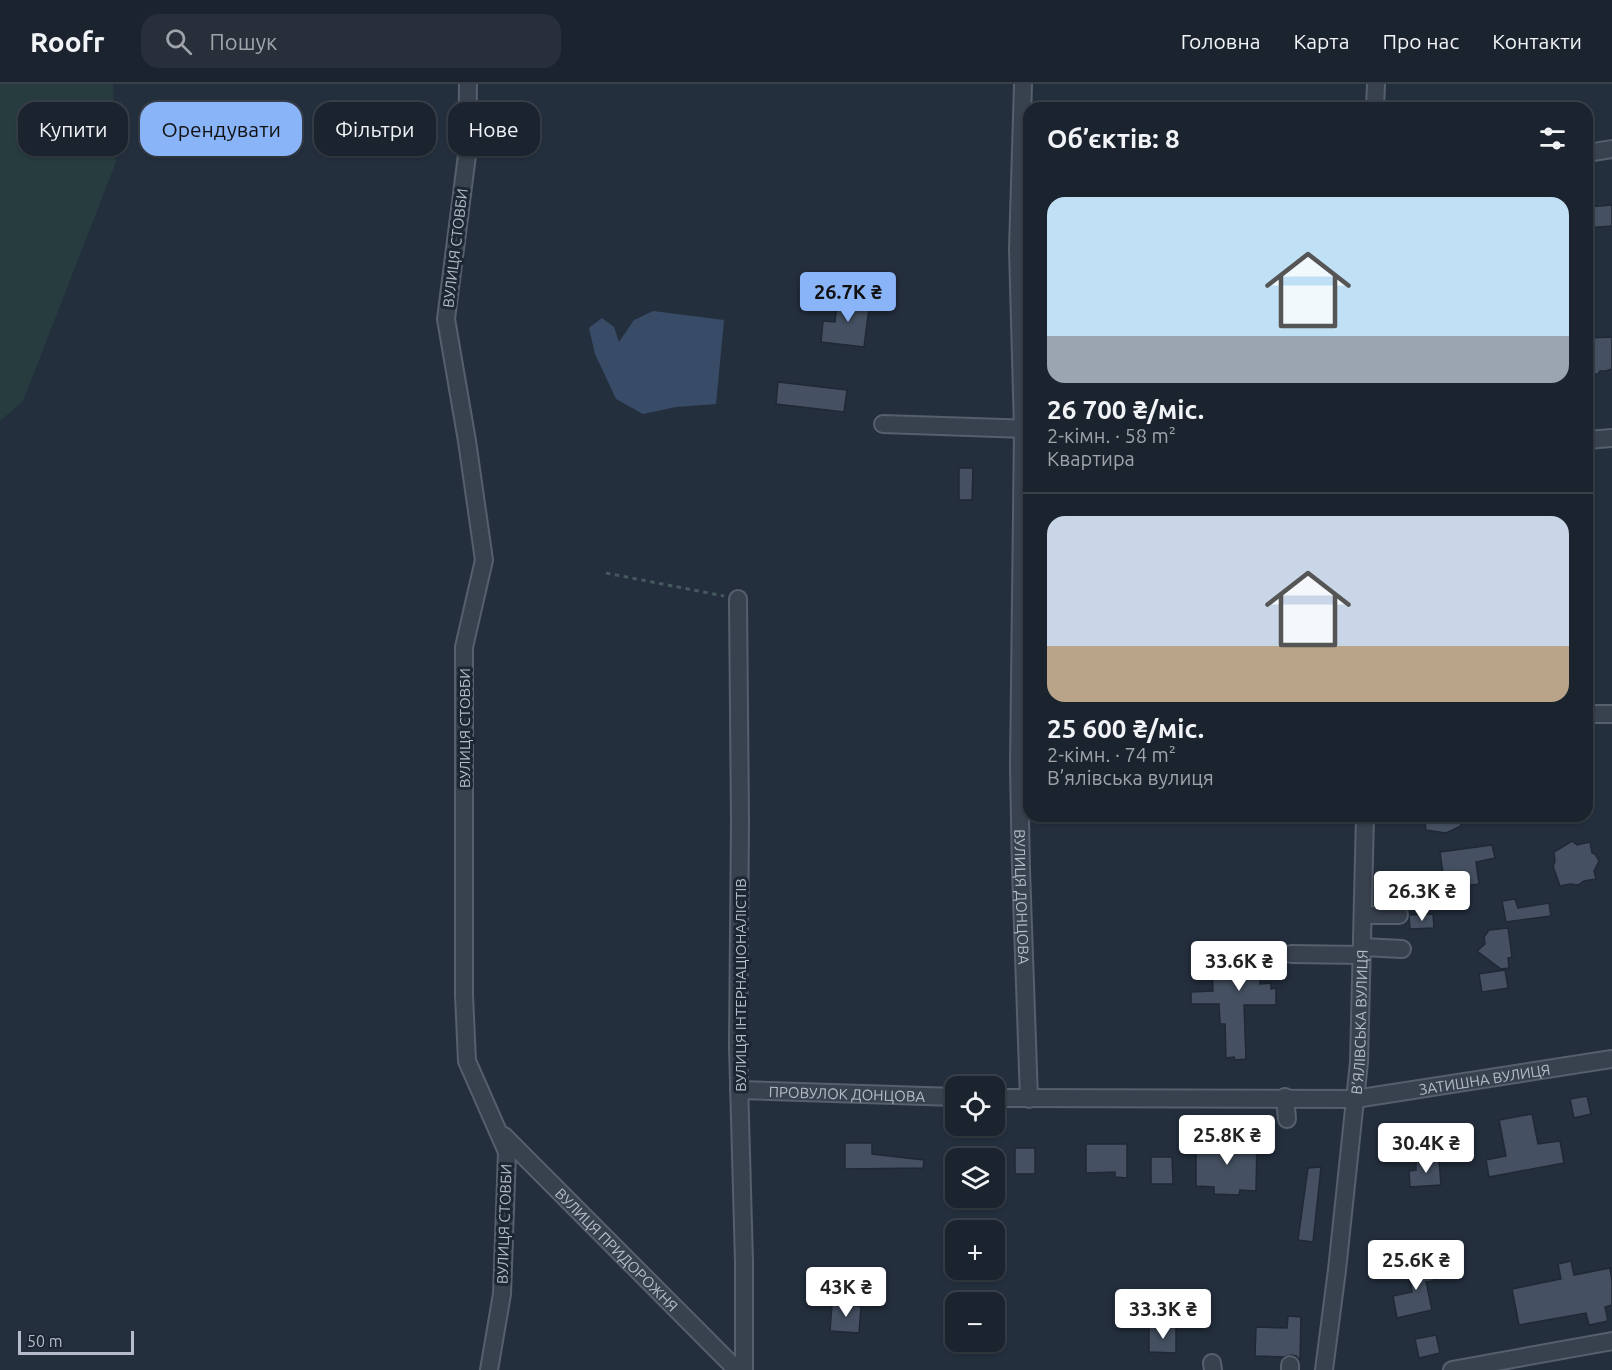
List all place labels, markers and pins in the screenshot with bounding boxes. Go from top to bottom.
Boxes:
pin: 26.7K ₴ [793,272,903,323]
pin: 26.3K ₴ [1367,871,1477,922]
pin: 33.6K ₴ [1184,941,1294,992]
pin: 25.8K ₴ [1172,1115,1282,1166]
pin: 30.4K ₴ [1371,1123,1481,1174]
pin: 25.6K ₴ [1361,1240,1471,1291]
pin: 43K ₴ [804,1267,888,1318]
pin: 33.3K ₴ [1108,1289,1218,1340]

